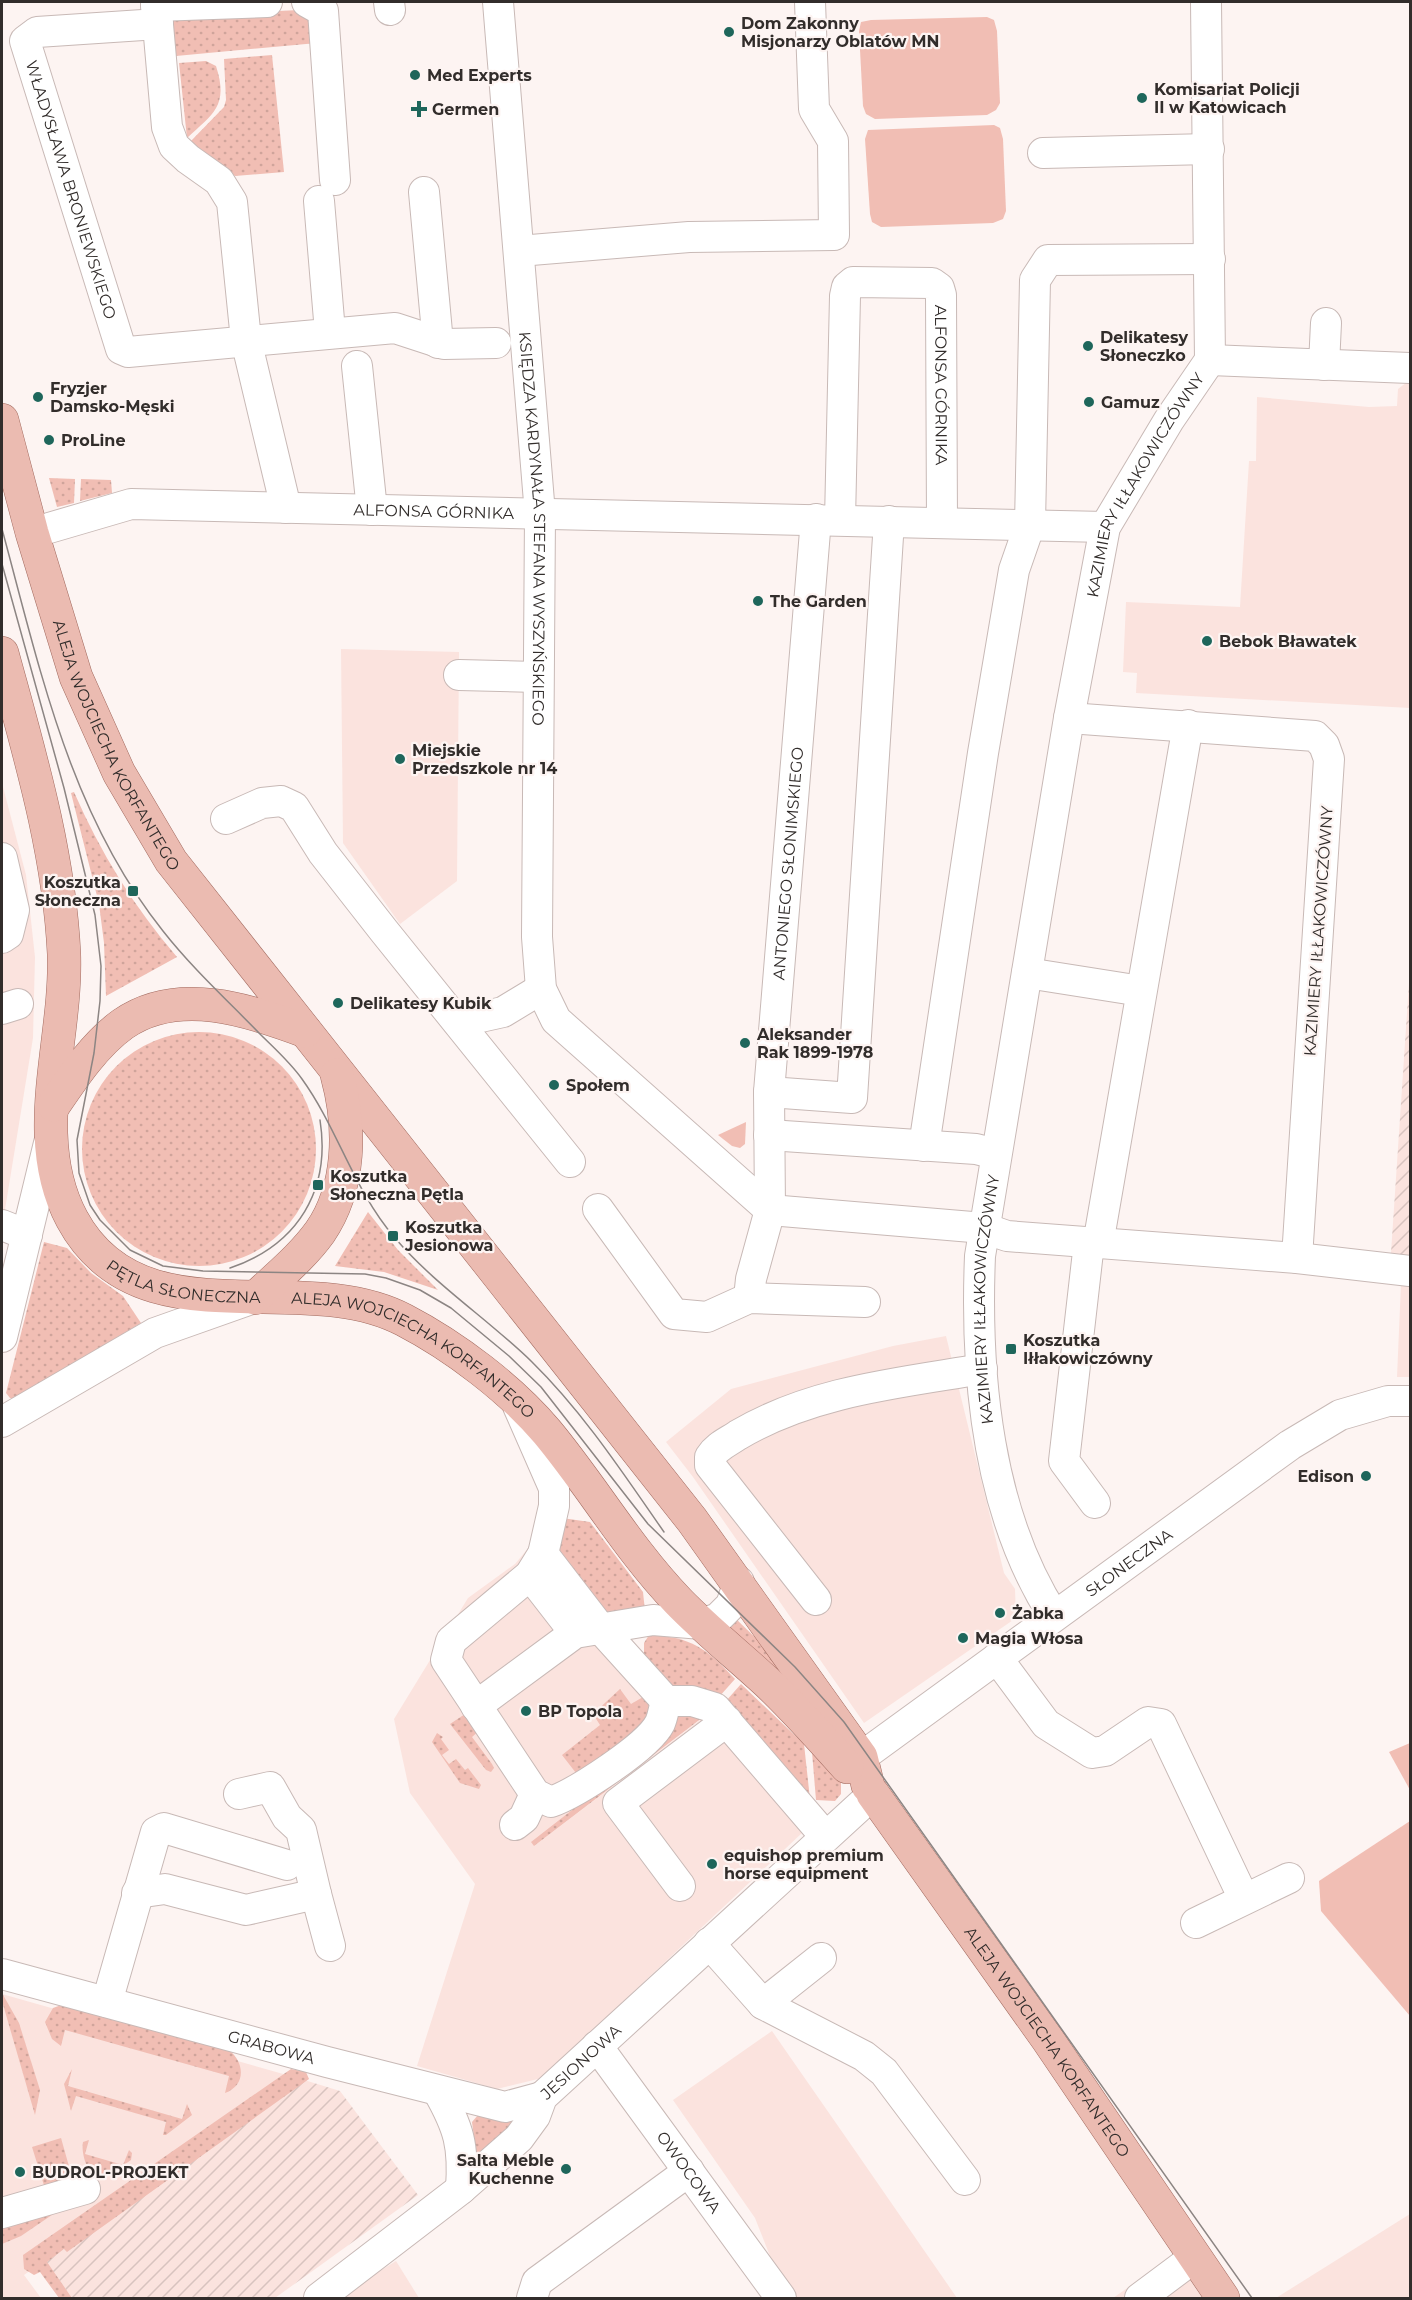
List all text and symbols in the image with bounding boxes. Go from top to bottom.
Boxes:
place label: Dom Zakonny Misjonarzy Oblatów MN [741,14,939,51]
marker: Dom Zakonny Misjonarzy Oblatów MN [722,25,736,39]
street label: WŁADYSŁAWA BRONIEWSKIEGO [22,58,120,322]
place label: Med Experts [427,66,532,85]
marker: Med Experts [408,68,422,82]
place label: Komisariat Policji II w Katowicach [1154,80,1300,117]
marker: Komisariat Policji II w Katowicach [1135,91,1149,105]
marker: Germen [410,100,428,118]
place label: Germen [432,100,499,119]
street label: ALFONSA GÓRNIKA [931,305,951,466]
place label: Delikatesy Słoneczko [1100,328,1188,365]
street label: KSIĘDZA KARDYNAŁA STEFANA WYSZYŃSKIEGO [515,331,549,726]
marker: Delikatesy Słoneczko [1081,339,1095,353]
street label: KAZIMIERY IŁŁAKOWICZÓWNY [1083,369,1209,599]
place label: Fryzjer Damsko-Męski [50,379,174,416]
marker: Fryzjer Damsko-Męski [31,390,45,404]
place label: Gamuz [1101,393,1160,412]
marker: Gamuz [1082,395,1096,409]
place label: ProLine [61,431,125,450]
marker: ProLine [42,433,56,447]
street label: ALFONSA GÓRNIKA [353,500,515,523]
place label: The Garden [770,592,867,611]
marker: The Garden [751,594,765,608]
street label: ALEJA WOJCIECHA KORFANTEGO [49,617,184,874]
place label: Bebok Bławatek [1219,632,1357,651]
marker: Bebok Bławatek [1200,634,1214,648]
place label: Miejskie Przedszkole nr 14 [412,741,557,778]
street label: ANTONIEGO SŁONIMSKIEGO [769,746,807,981]
marker: Miejskie Przedszkole nr 14 [393,752,407,766]
street label: KAZIMIERY IŁŁAKOWICZÓWNY [1300,804,1337,1057]
place label: Koszutka Słoneczna [35,873,121,910]
marker: Koszutka Słoneczna [126,884,140,898]
place label: Delikatesy Kubik [350,994,492,1013]
marker: Delikatesy Kubik [331,996,345,1010]
place label: Aleksander Rak 1899-1978 [756,1025,873,1062]
marker: Aleksander Rak 1899-1978 [738,1036,752,1050]
place label: Społem [566,1076,630,1095]
marker: Społem [547,1078,561,1092]
place label: Koszutka Słoneczna Pętla [330,1167,464,1204]
street label: KAZIMIERY IŁŁAKOWICZÓWNY [970,1172,1003,1426]
marker: Koszutka Słoneczna Pętla [311,1178,325,1192]
place label: Koszutka Jesionowa [404,1218,493,1255]
marker: Koszutka Jesionowa [386,1229,400,1243]
street label: PĘTLA SŁONECZNA [103,1256,261,1307]
street label: ALEJA WOJCIECHA KORFANTEGO [291,1288,538,1422]
place label: Koszutka Iłłakowiczówny [1023,1331,1153,1368]
marker: Koszutka Iłłakowiczówny [1004,1342,1018,1356]
place label: Edison [1297,1467,1354,1486]
marker: Edison [1359,1469,1373,1483]
street label: SŁONECZNA [1082,1525,1176,1601]
place label: Żabka [1012,1604,1064,1623]
marker: Żabka [993,1606,1007,1620]
place label: Magia Włosa [975,1629,1083,1648]
marker: Magia Włosa [956,1631,970,1645]
place label: BP Topola [538,1702,622,1721]
marker: BP Topola [519,1704,533,1718]
place label: equishop premium horse equipment [724,1846,884,1883]
marker: equishop premium horse equipment [705,1857,719,1871]
street label: ALEJA WOJCIECHA KORFANTEGO [960,1923,1134,2161]
street label: JESIONOWA [536,2020,625,2104]
street label: GRABOWA [226,2027,317,2068]
street label: OWOCOWA [652,2128,725,2217]
place label: Salta Meble Kuchenne [457,2151,554,2188]
marker: Salta Meble Kuchenne [559,2162,573,2176]
place label: BUDROL-PROJEKT [32,2163,189,2182]
marker: BUDROL-PROJEKT [13,2165,27,2179]

